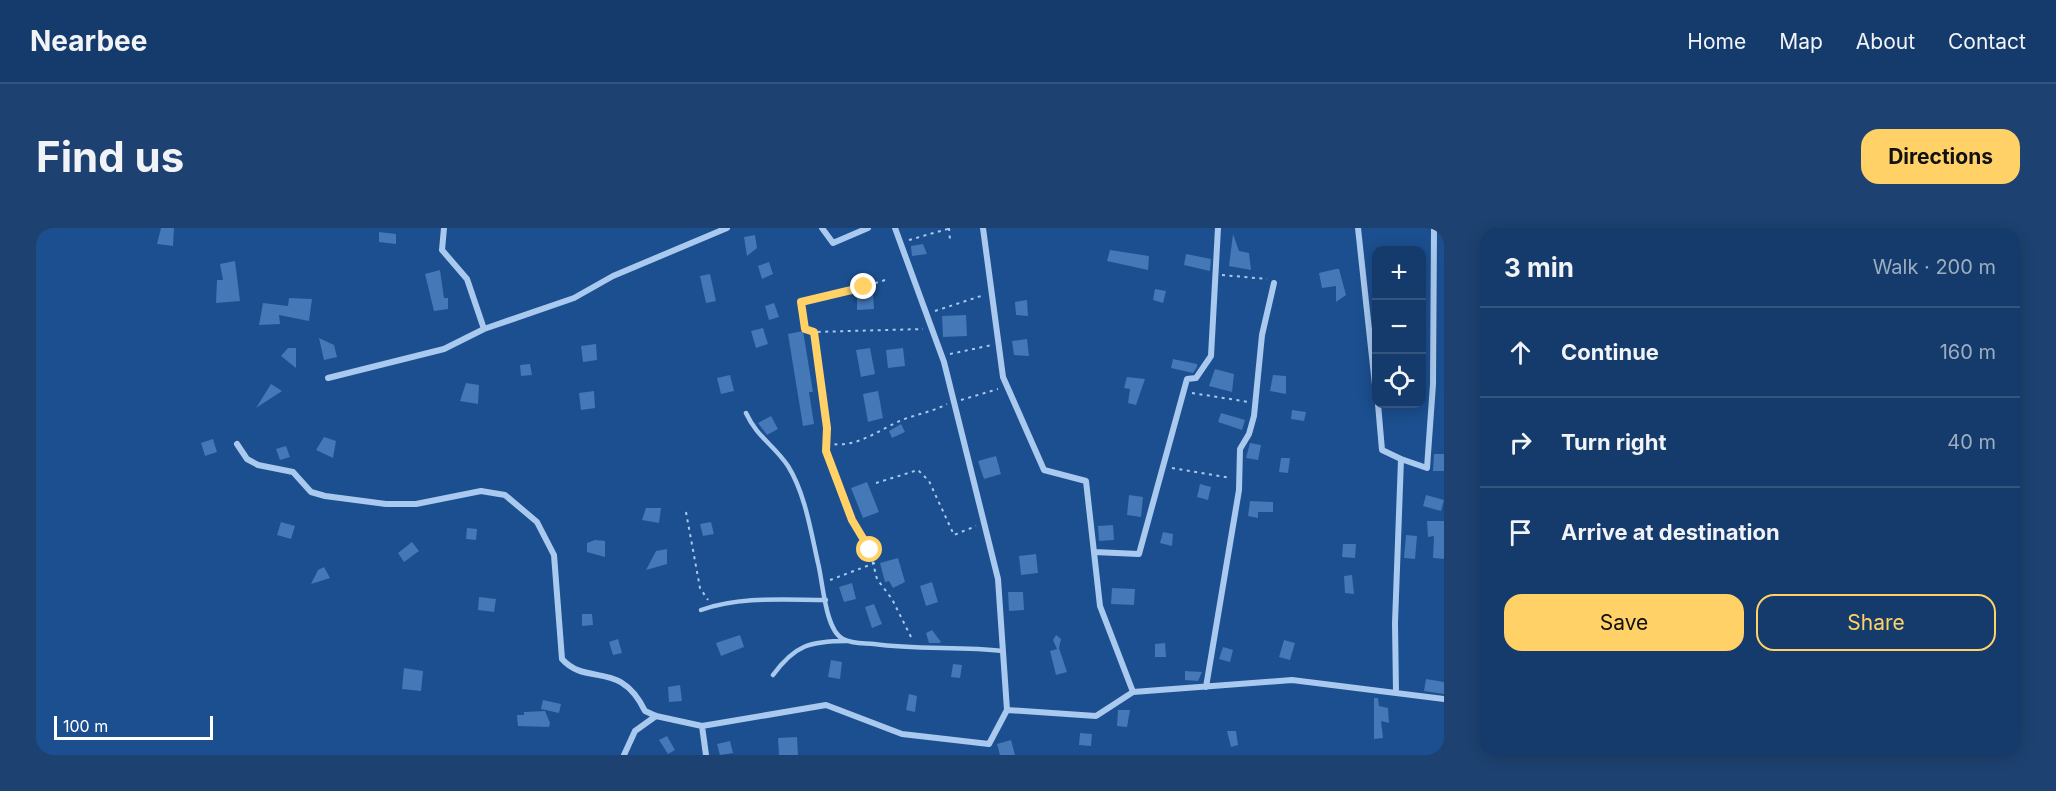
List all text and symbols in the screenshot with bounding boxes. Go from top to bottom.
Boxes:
text: Nearbee [30,24,147,58]
text: Home [1687,29,1746,54]
text: Map [1779,29,1823,54]
text: About [1856,29,1915,54]
text: Contact [1948,29,2026,54]
button: Directions [1861,129,2020,184]
text: Find us [36,131,184,182]
map controls [1372,246,1426,408]
button: + [1372,246,1426,300]
text: 3 min [1504,252,1574,283]
text: Walk · 200 m [1873,255,1996,279]
route end [850,273,876,299]
button: − [1372,300,1426,354]
icon: ahead [1504,336,1537,369]
text: Continue [1561,339,1659,365]
text: 160 m [1940,340,1996,364]
button: locate [1372,354,1426,408]
icon: right [1504,426,1537,459]
text: Turn right [1561,429,1667,455]
text: 40 m [1947,430,1996,454]
icon: arrive [1504,516,1537,549]
text: Arrive at destination [1561,519,1780,545]
route start [856,536,882,562]
button: Save [1504,594,1744,651]
button: Share [1756,594,1996,651]
scale bar [54,713,213,741]
text: 100 m [63,716,108,736]

